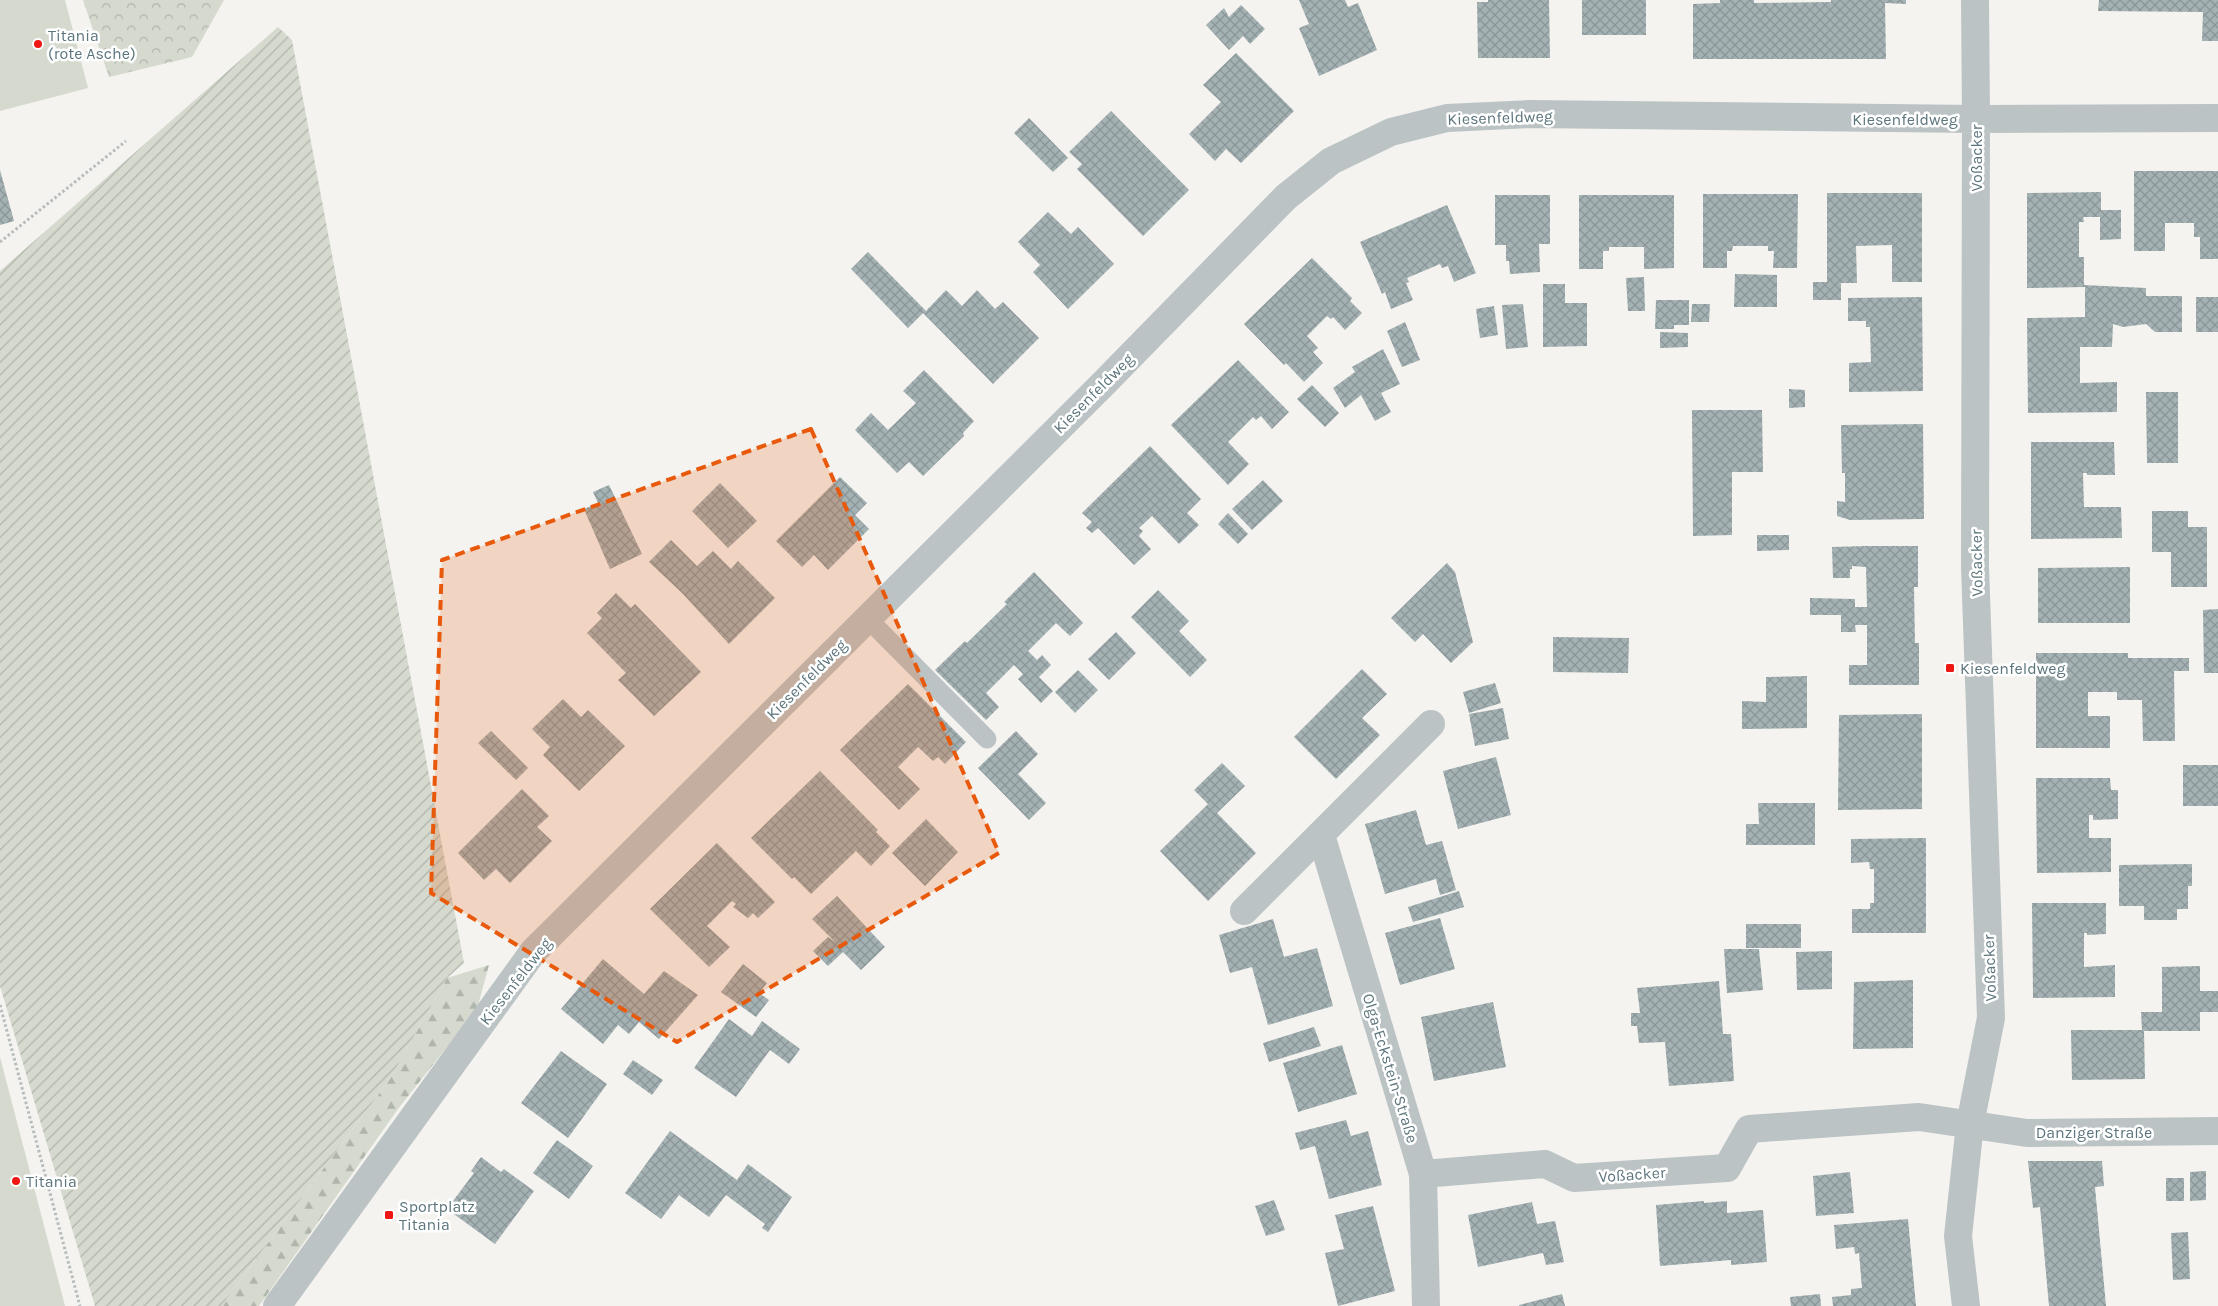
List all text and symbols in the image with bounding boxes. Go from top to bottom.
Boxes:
place label: Titania (rote Asche) [48,26,136,63]
marker: Titania (rote Asche) [32,38,44,50]
street label: Kiesenfeldweg [1447,106,1553,129]
street label: Kiesenfeldweg [1852,110,1958,129]
street label: Voßacker [1967,124,1986,192]
street label: Kiesenfeldweg [1049,349,1137,437]
street label: Voßacker [1966,529,1987,597]
street label: Kiesenfeldweg [762,635,850,723]
place label: Kiesenfeldweg [1960,659,2065,678]
marker: Kiesenfeldweg [1944,662,1956,674]
street label: Kiesenfeldweg [475,934,555,1029]
street label: Voßacker [1979,934,2000,1002]
street label: Olga-Eckstein-Straße [1359,991,1422,1145]
street label: Danziger Straße [2036,1123,2152,1142]
street label: Voßacker [1598,1163,1666,1186]
place label: Titania [26,1172,77,1191]
marker: Titania [10,1175,22,1187]
place label: Sportplatz Titania [399,1197,475,1234]
marker: Sportplatz Titania [383,1209,395,1221]

